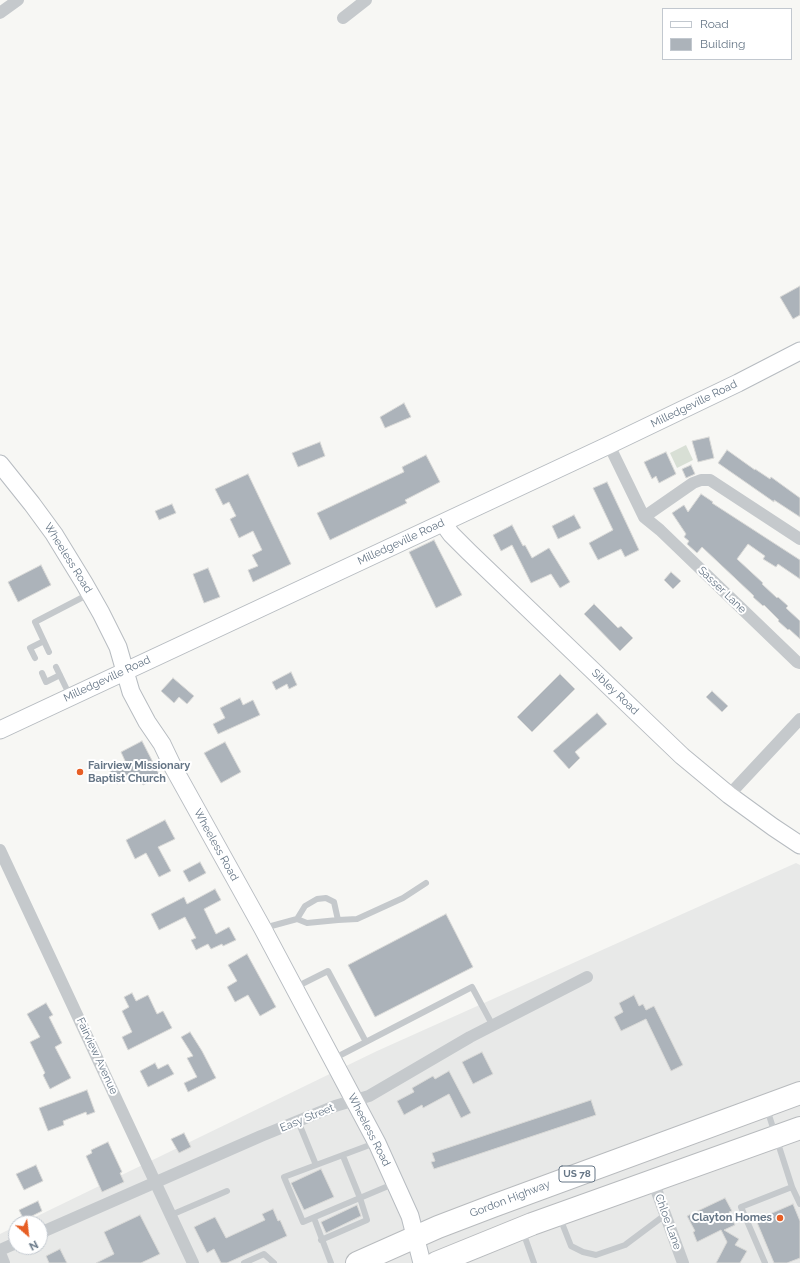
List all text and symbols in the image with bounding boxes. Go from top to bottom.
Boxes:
legend [662,8,792,60]
text: Road [700,17,729,31]
text: Building [700,37,746,51]
street label: Milledgeville Road [649,377,739,431]
street label: Milledgeville Road [355,516,447,568]
street label: Wheeless Road [41,521,95,595]
street label: Sasser Lane [695,564,749,616]
street label: Milledgeville Road [61,653,153,705]
street label: Sibley Road [589,666,641,718]
place label: Fairview Missionary Baptist Church [88,759,190,785]
marker: Fairview Missionary Baptist Church [75,767,85,777]
street label: Wheeless Road [191,807,241,883]
street label: Fairview Avenue [73,1016,121,1096]
street label: Wheeless Road [345,1091,393,1169]
street label: Easy Street [278,1101,336,1135]
road number: US 78 [559,1166,595,1182]
street label: Gordon Highway [468,1178,552,1220]
street label: Chloe Lane [652,1192,684,1252]
place label: Clayton Homes [692,1211,772,1225]
marker: Clayton Homes [775,1213,785,1223]
north arrow [8,1215,48,1255]
text: N [27,1237,40,1253]

